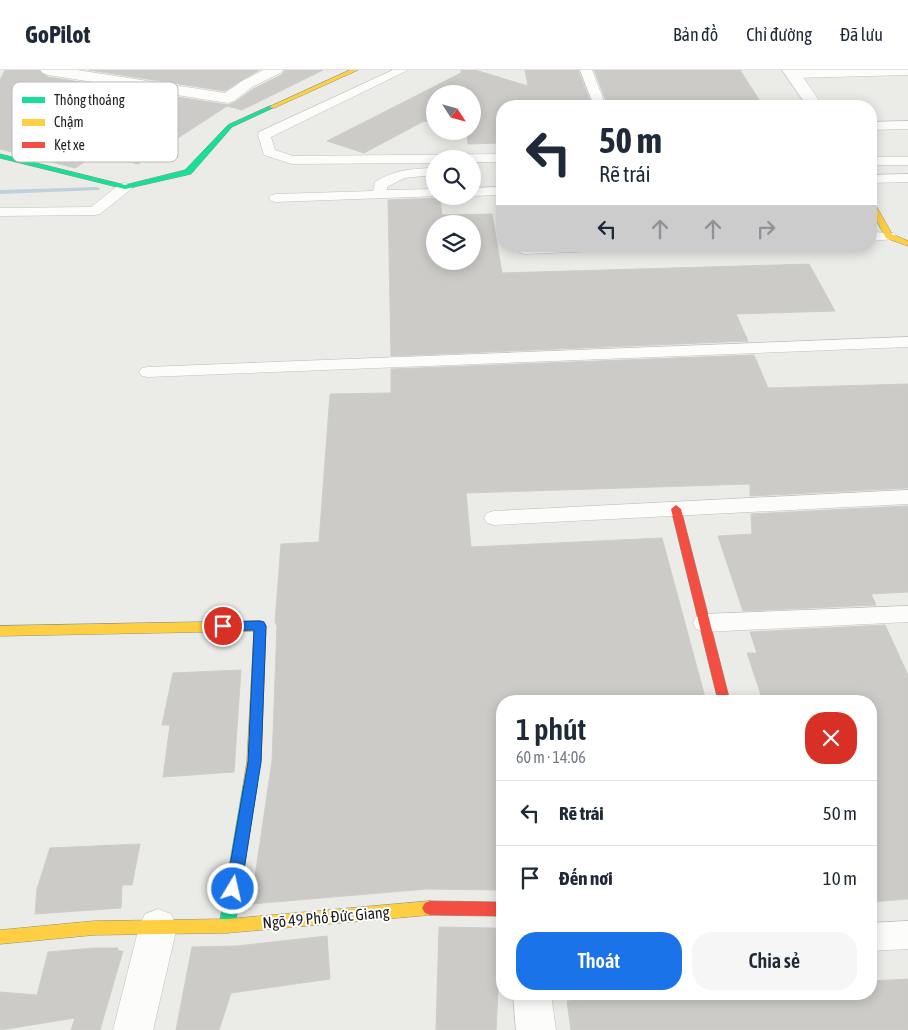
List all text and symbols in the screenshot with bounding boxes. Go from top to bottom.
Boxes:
text: GoPilot [25,21,90,48]
text: Bản đồ [673,24,718,45]
text: Chỉ đường [746,24,812,45]
text: Đã lưu [840,24,883,45]
legend [12,82,178,162]
north arrow [426,85,481,140]
map controls [426,85,481,270]
text: Thông thoáng [54,92,125,108]
text: Chậm [54,114,84,130]
icon: left [516,120,581,185]
text: 50 m [599,120,662,160]
text: Kẹt xe [54,137,85,153]
button: search [426,150,481,205]
text: Rẽ trái [599,161,651,187]
button: layers [426,215,481,270]
icon: left [593,215,621,243]
icon: ahead [646,215,674,243]
icon: ahead [699,215,727,243]
icon: right [752,215,780,243]
pin [202,605,244,647]
icon: arrive [209,612,237,640]
text: 1 phút [516,712,586,746]
button: close [805,712,857,764]
text: 60 m · 14:06 [516,748,586,766]
icon: left [516,799,544,827]
text: Rẽ trái [559,802,604,824]
text: 50 m [823,802,857,824]
position arrow [206,862,258,914]
icon: arrive [516,864,544,892]
text: Đến nơi [559,867,613,889]
text: 10 m [823,867,857,889]
street label: Ngõ 49 Phố Đức Giang [262,901,390,933]
button: Thoát [516,932,682,990]
button: Chia sẻ [692,932,857,990]

